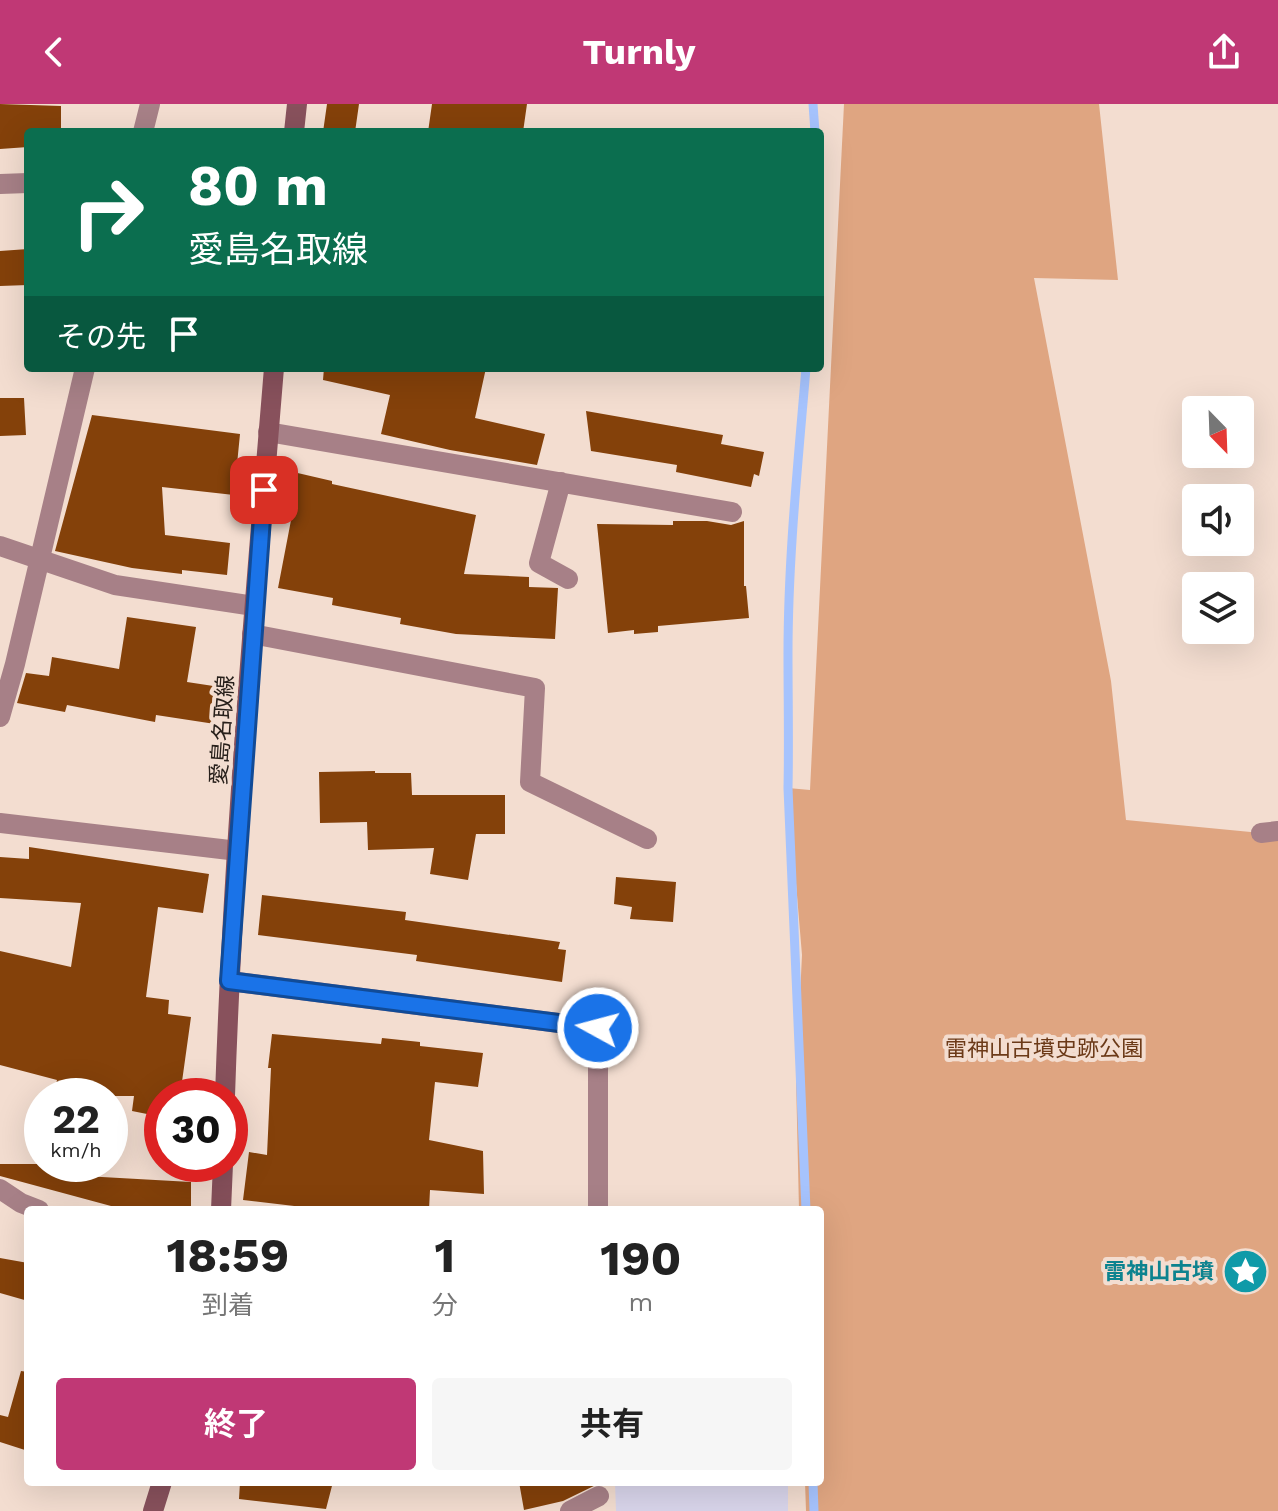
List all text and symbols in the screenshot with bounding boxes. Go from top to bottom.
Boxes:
icon: back [32,30,76,74]
icon: share [1202,30,1246,74]
text: Turnly [583,31,695,73]
text: 80 m [188,153,328,219]
icon: right [56,160,160,264]
text: 愛島名取線 [188,229,368,271]
icon: arrive [162,312,206,356]
text: その先 [56,319,146,354]
north arrow [1182,396,1254,468]
map controls [1182,396,1254,644]
pin [230,456,298,524]
icon: arrive [242,468,286,512]
button: sound [1182,484,1254,556]
button: layers [1182,572,1254,644]
street label: 愛島名取線 [206,674,238,786]
position arrow [556,986,640,1070]
park label: 雷神山古墳史跡公園 [945,1036,1143,1061]
speed limit sign: 30 [144,1078,248,1182]
text: 22 [52,1096,100,1143]
text: km/h [50,1138,102,1162]
text: 18:59 [166,1227,289,1284]
text: 1 [434,1227,455,1284]
text: 190 [600,1230,681,1287]
place icon: 雷神山古墳 [1221,1247,1269,1295]
place label: 雷神山古墳 [1104,1259,1214,1284]
text: m [629,1287,653,1317]
text: 到着 [202,1290,254,1320]
text: 分 [432,1290,458,1320]
button: 終了 [56,1378,416,1470]
button: 共有 [432,1378,792,1470]

